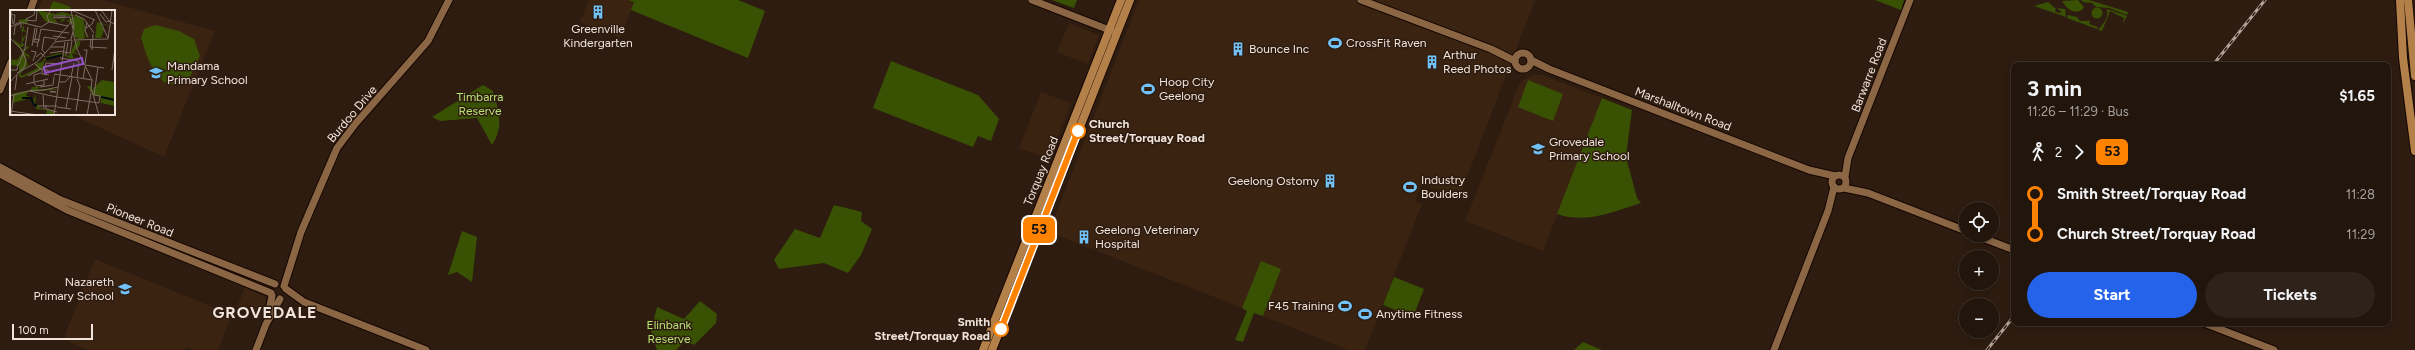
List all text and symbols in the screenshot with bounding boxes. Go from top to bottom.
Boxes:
building icon: Greenville Kindergarten [590,4,606,20]
inset map [10,10,115,115]
place label: Greenville Kindergarten [563,22,633,50]
sports icon: CrossFit Raven [1327,35,1343,51]
place label: CrossFit Raven [1346,36,1427,50]
street label: Barwarre Road [1848,36,1890,114]
building icon: Bounce Inc [1230,41,1246,57]
place label: Bounce Inc [1249,42,1310,56]
place label: Arthur Reed Photos [1443,48,1512,76]
building icon: Arthur Reed Photos [1424,54,1440,70]
place label: Mandama Primary School [167,59,248,87]
school or university icon: Mandama Primary School [148,65,164,81]
place label: Hoop City Geelong [1159,75,1215,103]
text: 3 min [2027,75,2082,102]
sports icon: Hoop City Geelong [1140,81,1156,97]
street label: Burdoo Drive [324,82,380,145]
street label: Marshalltown Road [1633,84,1733,134]
text: $1.65 [2339,87,2375,105]
park label: Timbarra Reserve [456,90,504,118]
text: 11:26 – 11:29 · Bus [2027,104,2129,119]
place label: Church Street/Torquay Road [1089,117,1205,145]
marker: Church Street/Torquay Road [1070,123,1086,139]
street label: Torquay Road [1021,134,1061,208]
place label: Grovedale Primary School [1549,135,1630,163]
school or university icon: Grovedale Primary School [1530,141,1546,157]
icon: walk [2027,141,2049,163]
icon: forward [2068,141,2090,163]
text: 53 [2104,143,2120,160]
text: 2 [2055,145,2062,160]
building icon: Geelong Ostomy [1322,173,1338,189]
place label: Industry Boulders [1421,173,1468,201]
place label: Geelong Ostomy [1228,174,1320,188]
sports icon: Industry Boulders [1402,179,1418,195]
text: Smith Street/Torquay Road [2057,185,2246,203]
text: 11:28 [2346,187,2375,202]
street label: Pioneer Road [104,200,176,240]
map controls [1959,202,1999,338]
button: locate [1959,202,1999,242]
line badge: 53 [1021,217,1057,243]
text: 53 [1031,221,1047,238]
place label: Geelong Veterinary Hospital [1095,223,1200,251]
text: Church Street/Torquay Road [2057,225,2256,243]
text: 11:29 [2346,227,2375,242]
building icon: Geelong Veterinary Hospital [1076,229,1092,245]
button: + [1959,250,1999,290]
button: Start [2027,272,2197,318]
button: Tickets [2205,272,2375,318]
place label: Nazareth Primary School [33,275,114,303]
school or university icon: Nazareth Primary School [117,281,133,297]
sports icon: F45 Training [1337,298,1353,314]
button: − [1959,298,1999,338]
place label: F45 Training [1268,299,1334,313]
district label: GROVEDALE [212,303,318,322]
sports icon: Anytime Fitness [1357,306,1373,322]
place label: Anytime Fitness [1376,307,1463,321]
place label: Smith Street/Torquay Road [874,315,990,343]
park label: Elinbank Reserve [647,318,692,346]
marker: Smith Street/Torquay Road [993,321,1009,337]
scale bar [12,322,93,341]
text: 100 m [18,324,49,337]

